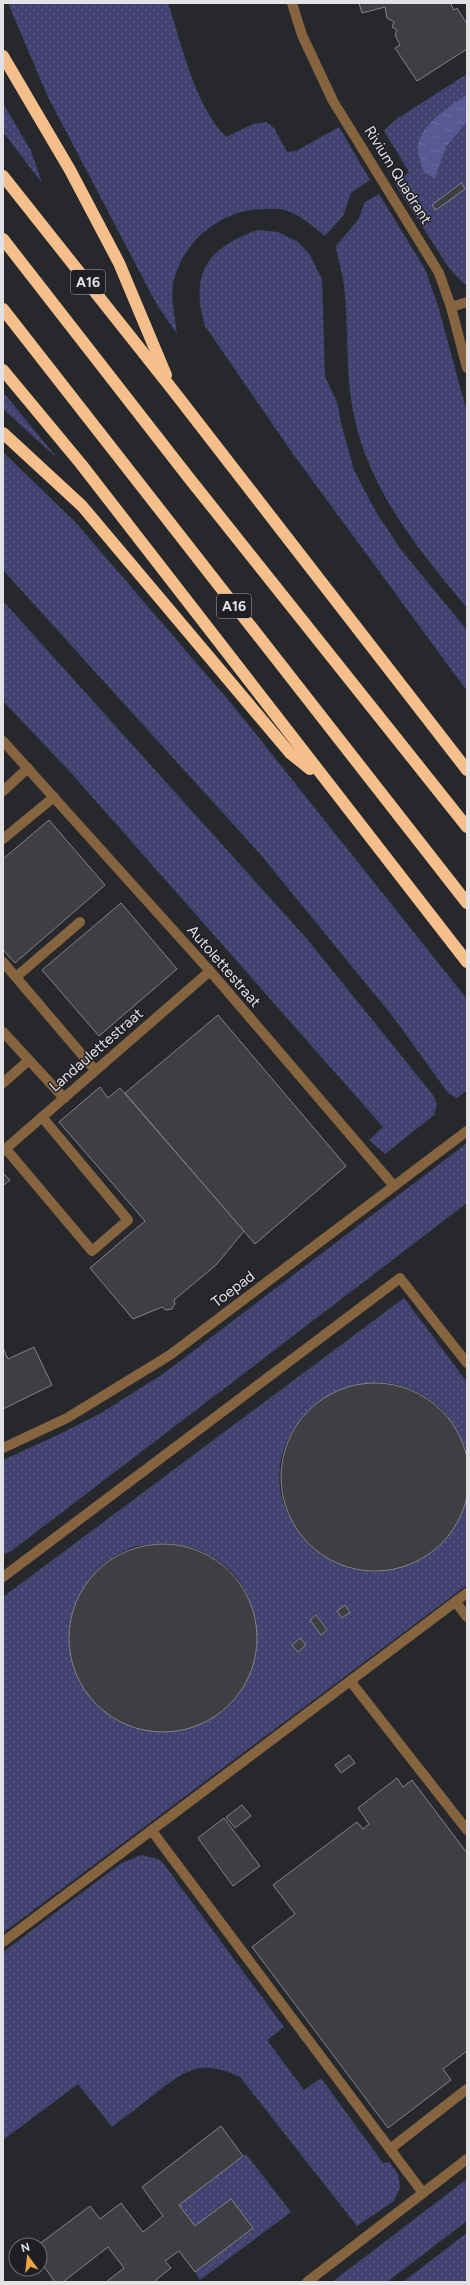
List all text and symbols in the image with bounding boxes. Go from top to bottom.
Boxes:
street label: Rivium Quadrant [361,123,436,228]
road number: A16 [71,270,105,294]
road number: A16 [217,594,251,618]
street label: Autolettestraat [184,921,265,1011]
street label: Landaulettestraat [45,1004,147,1096]
street label: Toepad [208,1267,258,1311]
north arrow [8,2237,48,2277]
text: N [20,2240,31,2255]

